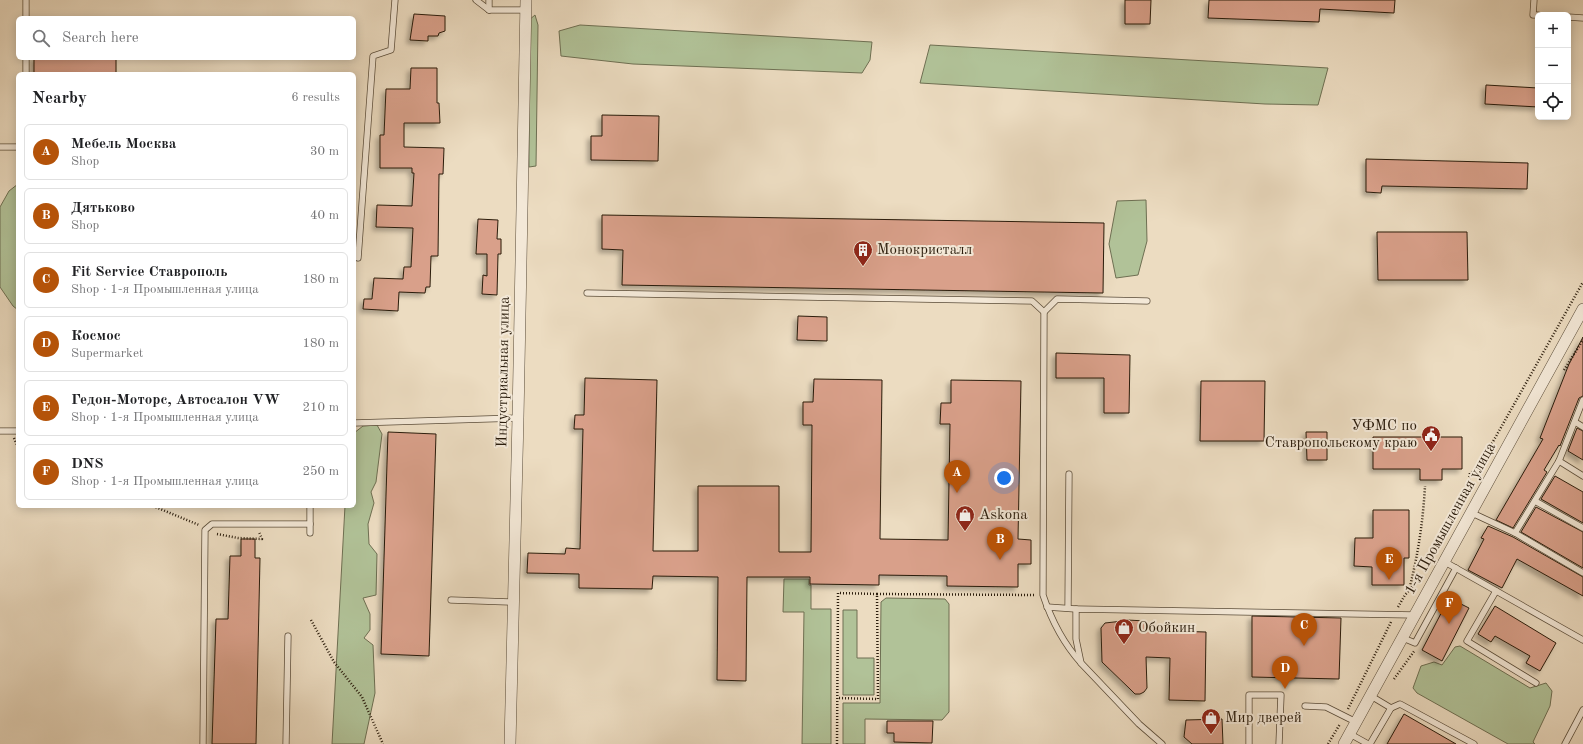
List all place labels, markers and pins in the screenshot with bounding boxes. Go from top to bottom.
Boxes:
building icon: Монокристалл [852,239,874,267]
place label: Монокристалл [877,243,972,258]
place label: УФМС по Ставропольскому краю [1265,419,1417,451]
public building icon: УФМС по Ставропольскому краю [1420,424,1442,452]
pin: A [944,460,970,493]
shop icon: Askona [954,504,976,532]
place label: Askona [979,508,1028,523]
pin: B [987,527,1013,560]
pin: E [1376,547,1402,580]
pin: F [1436,591,1462,624]
pin: C [1291,613,1317,646]
shop icon: Обойкин [1113,617,1135,645]
place label: Обойкин [1138,621,1195,636]
pin: D [1272,656,1298,689]
shop icon: Мир дверей [1200,707,1222,735]
place label: Мир дверей [1225,711,1302,726]

